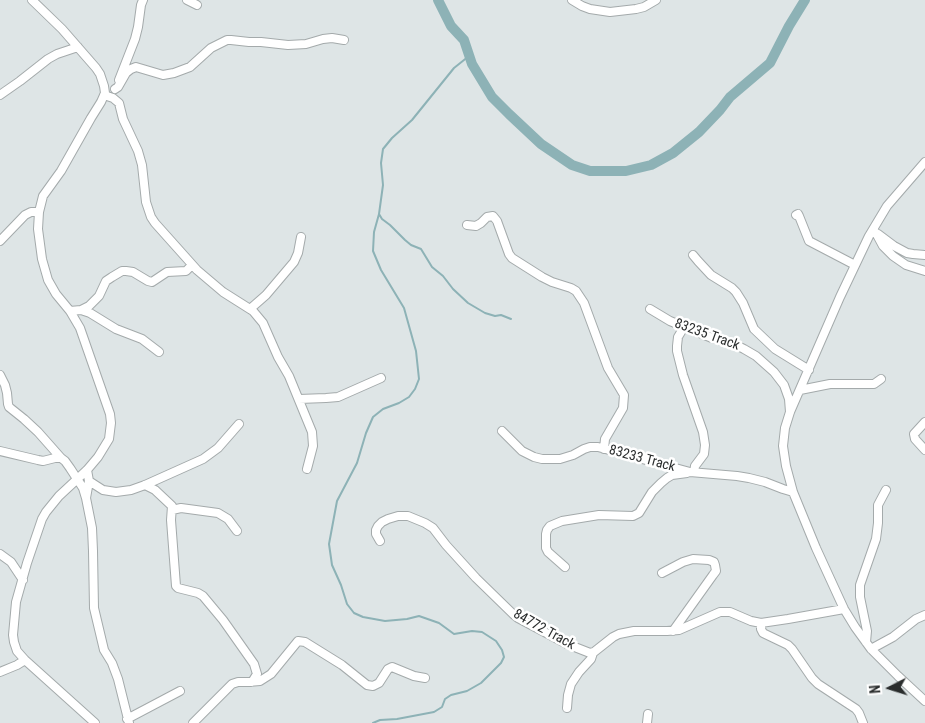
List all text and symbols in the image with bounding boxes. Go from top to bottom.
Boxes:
street label: 83235 Track [672,315,742,355]
street label: 83233 Track [607,442,677,476]
street label: 84772 Track [510,606,578,654]
north arrow [865,663,915,713]
text: N [867,684,883,694]

